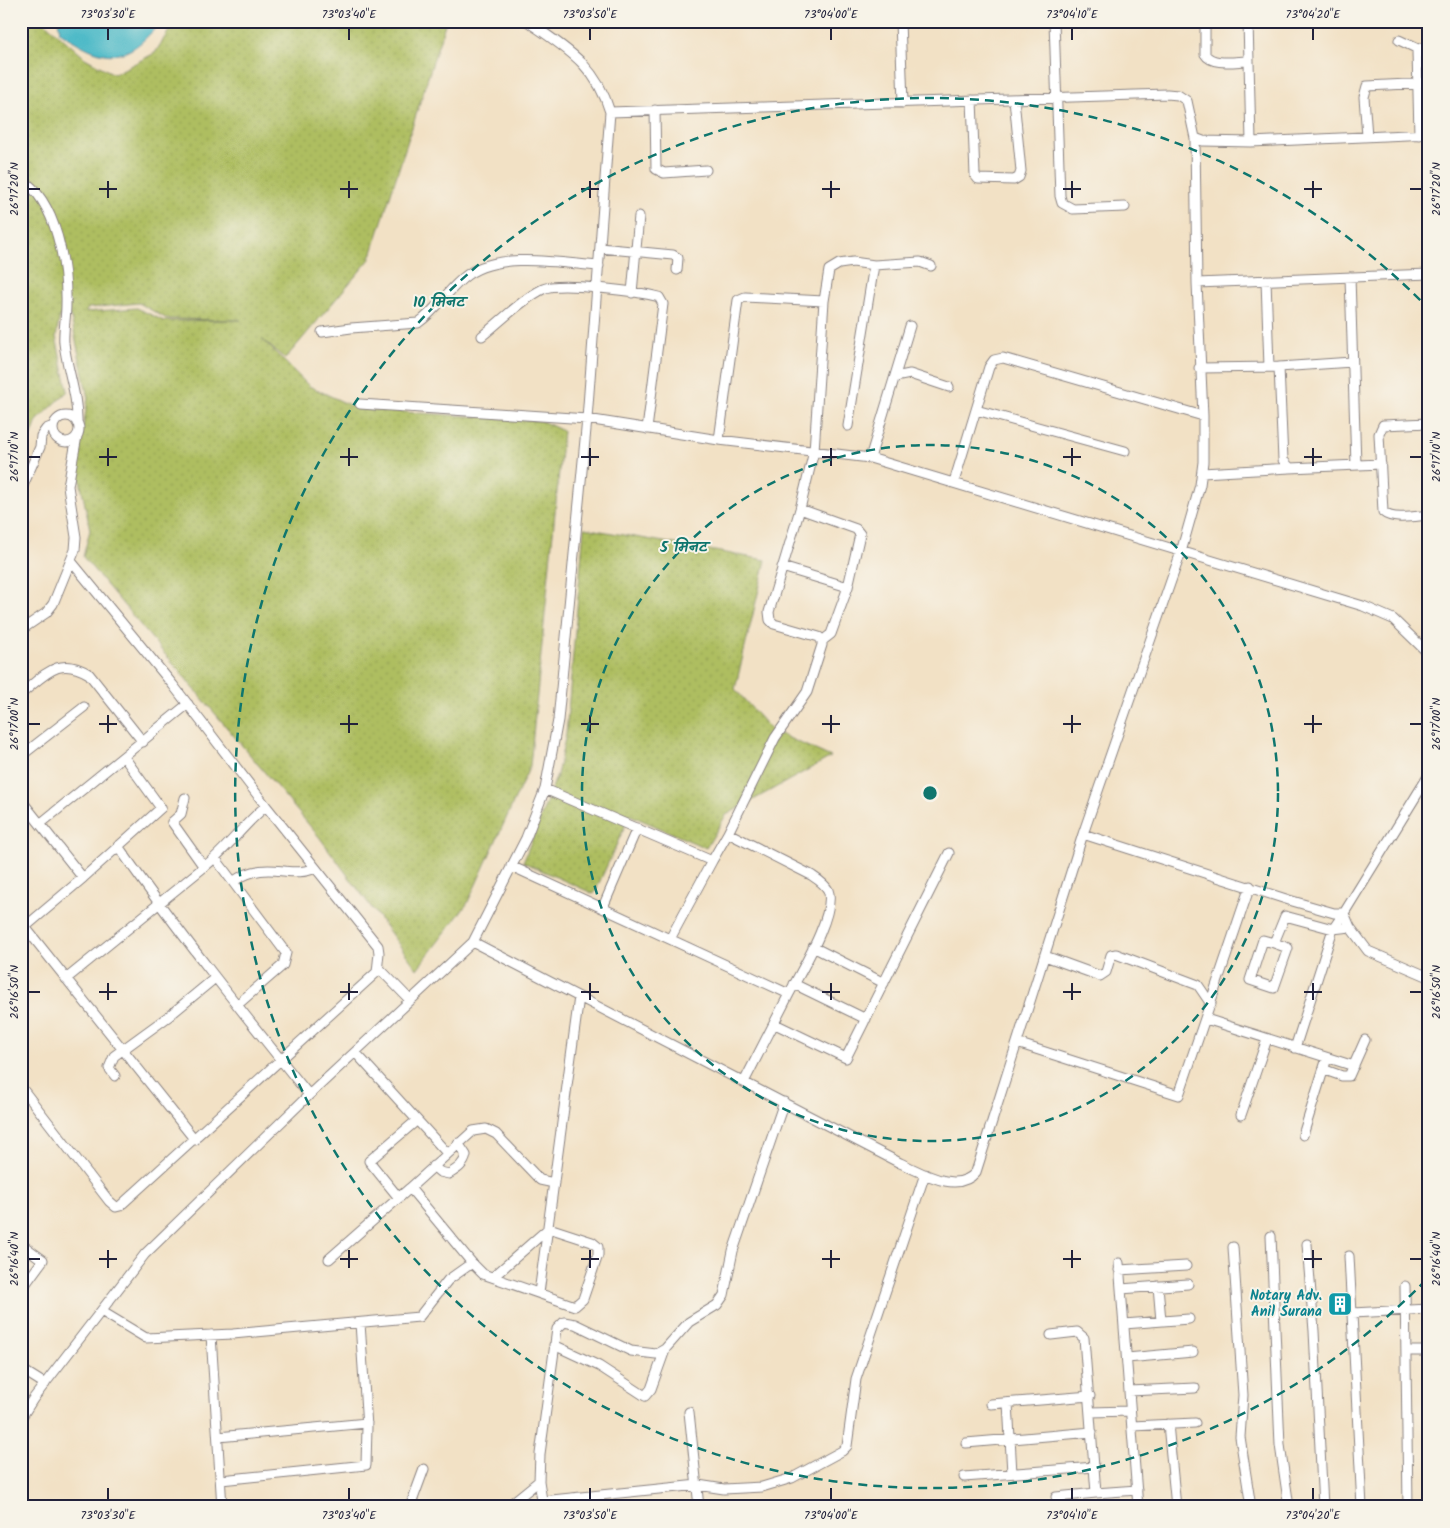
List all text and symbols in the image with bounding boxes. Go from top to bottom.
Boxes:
text: 73°03'30"E [81,5,136,24]
text: 73°03'40"E [322,5,377,24]
text: 73°03'50"E [563,5,618,24]
text: 73°04'00"E [804,5,859,24]
text: 73°04'10"E [1046,5,1099,24]
text: 73°04'20"E [1286,5,1341,24]
text: 26°17'20"N [5,162,24,216]
text: 26°17'20"N [1427,162,1446,216]
text: 10 मिनट [413,291,469,315]
text: 26°17'10"N [5,432,24,482]
text: 26°17'10"N [1427,432,1446,482]
text: 5 मिनट [659,536,711,560]
text: 26°17'00"N [5,698,24,750]
text: 26°17'00"N [1427,698,1446,750]
centre of rings [921,784,939,802]
text: 26°16'50"N [5,965,24,1019]
text: 26°16'50"N [1427,965,1446,1019]
text: 26°16'40"N [5,1232,24,1286]
text: 26°16'40"N [1427,1232,1446,1286]
place label: Notary Adv. Anil Surana [1250,1285,1322,1323]
building icon: Notary Adv. Anil Surana [1327,1291,1353,1317]
text: 73°03'30"E [81,1506,136,1525]
text: 73°03'40"E [322,1506,377,1525]
text: 73°03'50"E [563,1506,618,1525]
text: 73°04'00"E [804,1506,859,1525]
text: 73°04'10"E [1046,1506,1099,1525]
text: 73°04'20"E [1286,1506,1341,1525]

